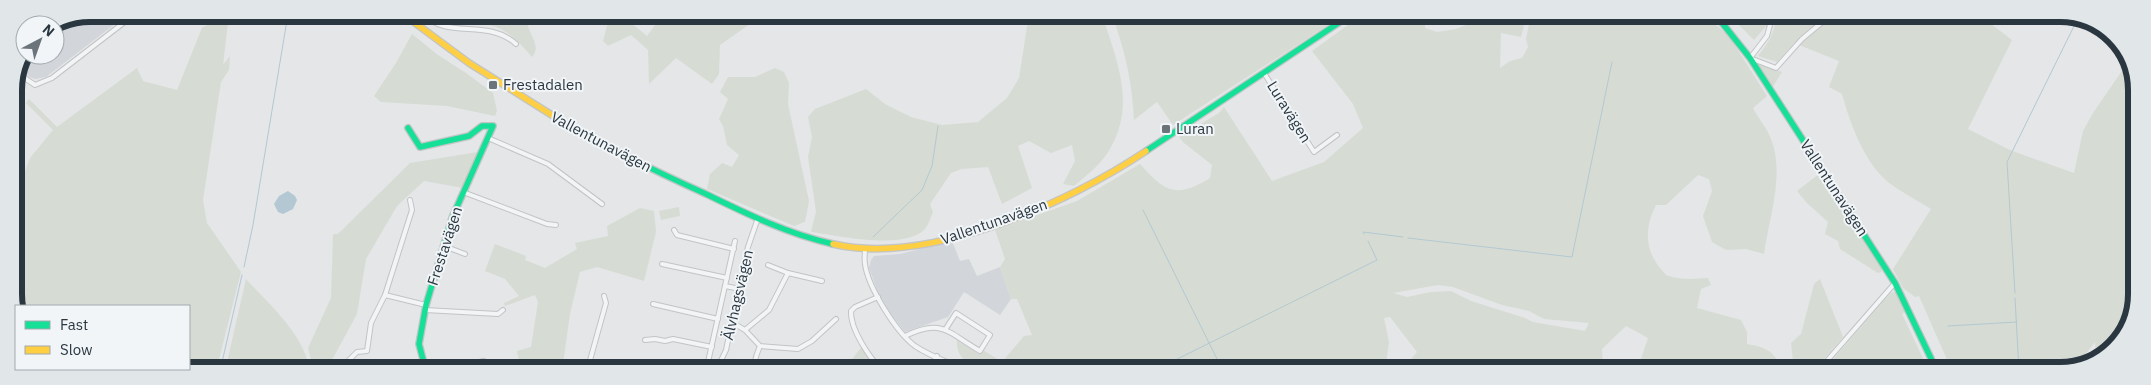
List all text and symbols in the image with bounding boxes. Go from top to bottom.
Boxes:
north arrow [15,15,65,65]
text: N [39,20,58,40]
place label: Frestadalen [503,75,583,94]
street label: Luravägen [1263,77,1316,146]
marker: Frestadalen [487,79,499,91]
street label: Vallentunavägen [548,107,655,176]
place label: Luran [1176,119,1214,138]
marker: Luran [1160,123,1172,135]
street label: Vallentunavägen [1796,136,1873,240]
street label: Vallentunavägen [938,194,1050,249]
street label: Frestavägen [423,204,466,288]
street label: Älvhagsvägen [718,248,757,342]
legend [15,305,190,370]
text: Fast [60,315,88,334]
text: Slow [60,340,93,359]

